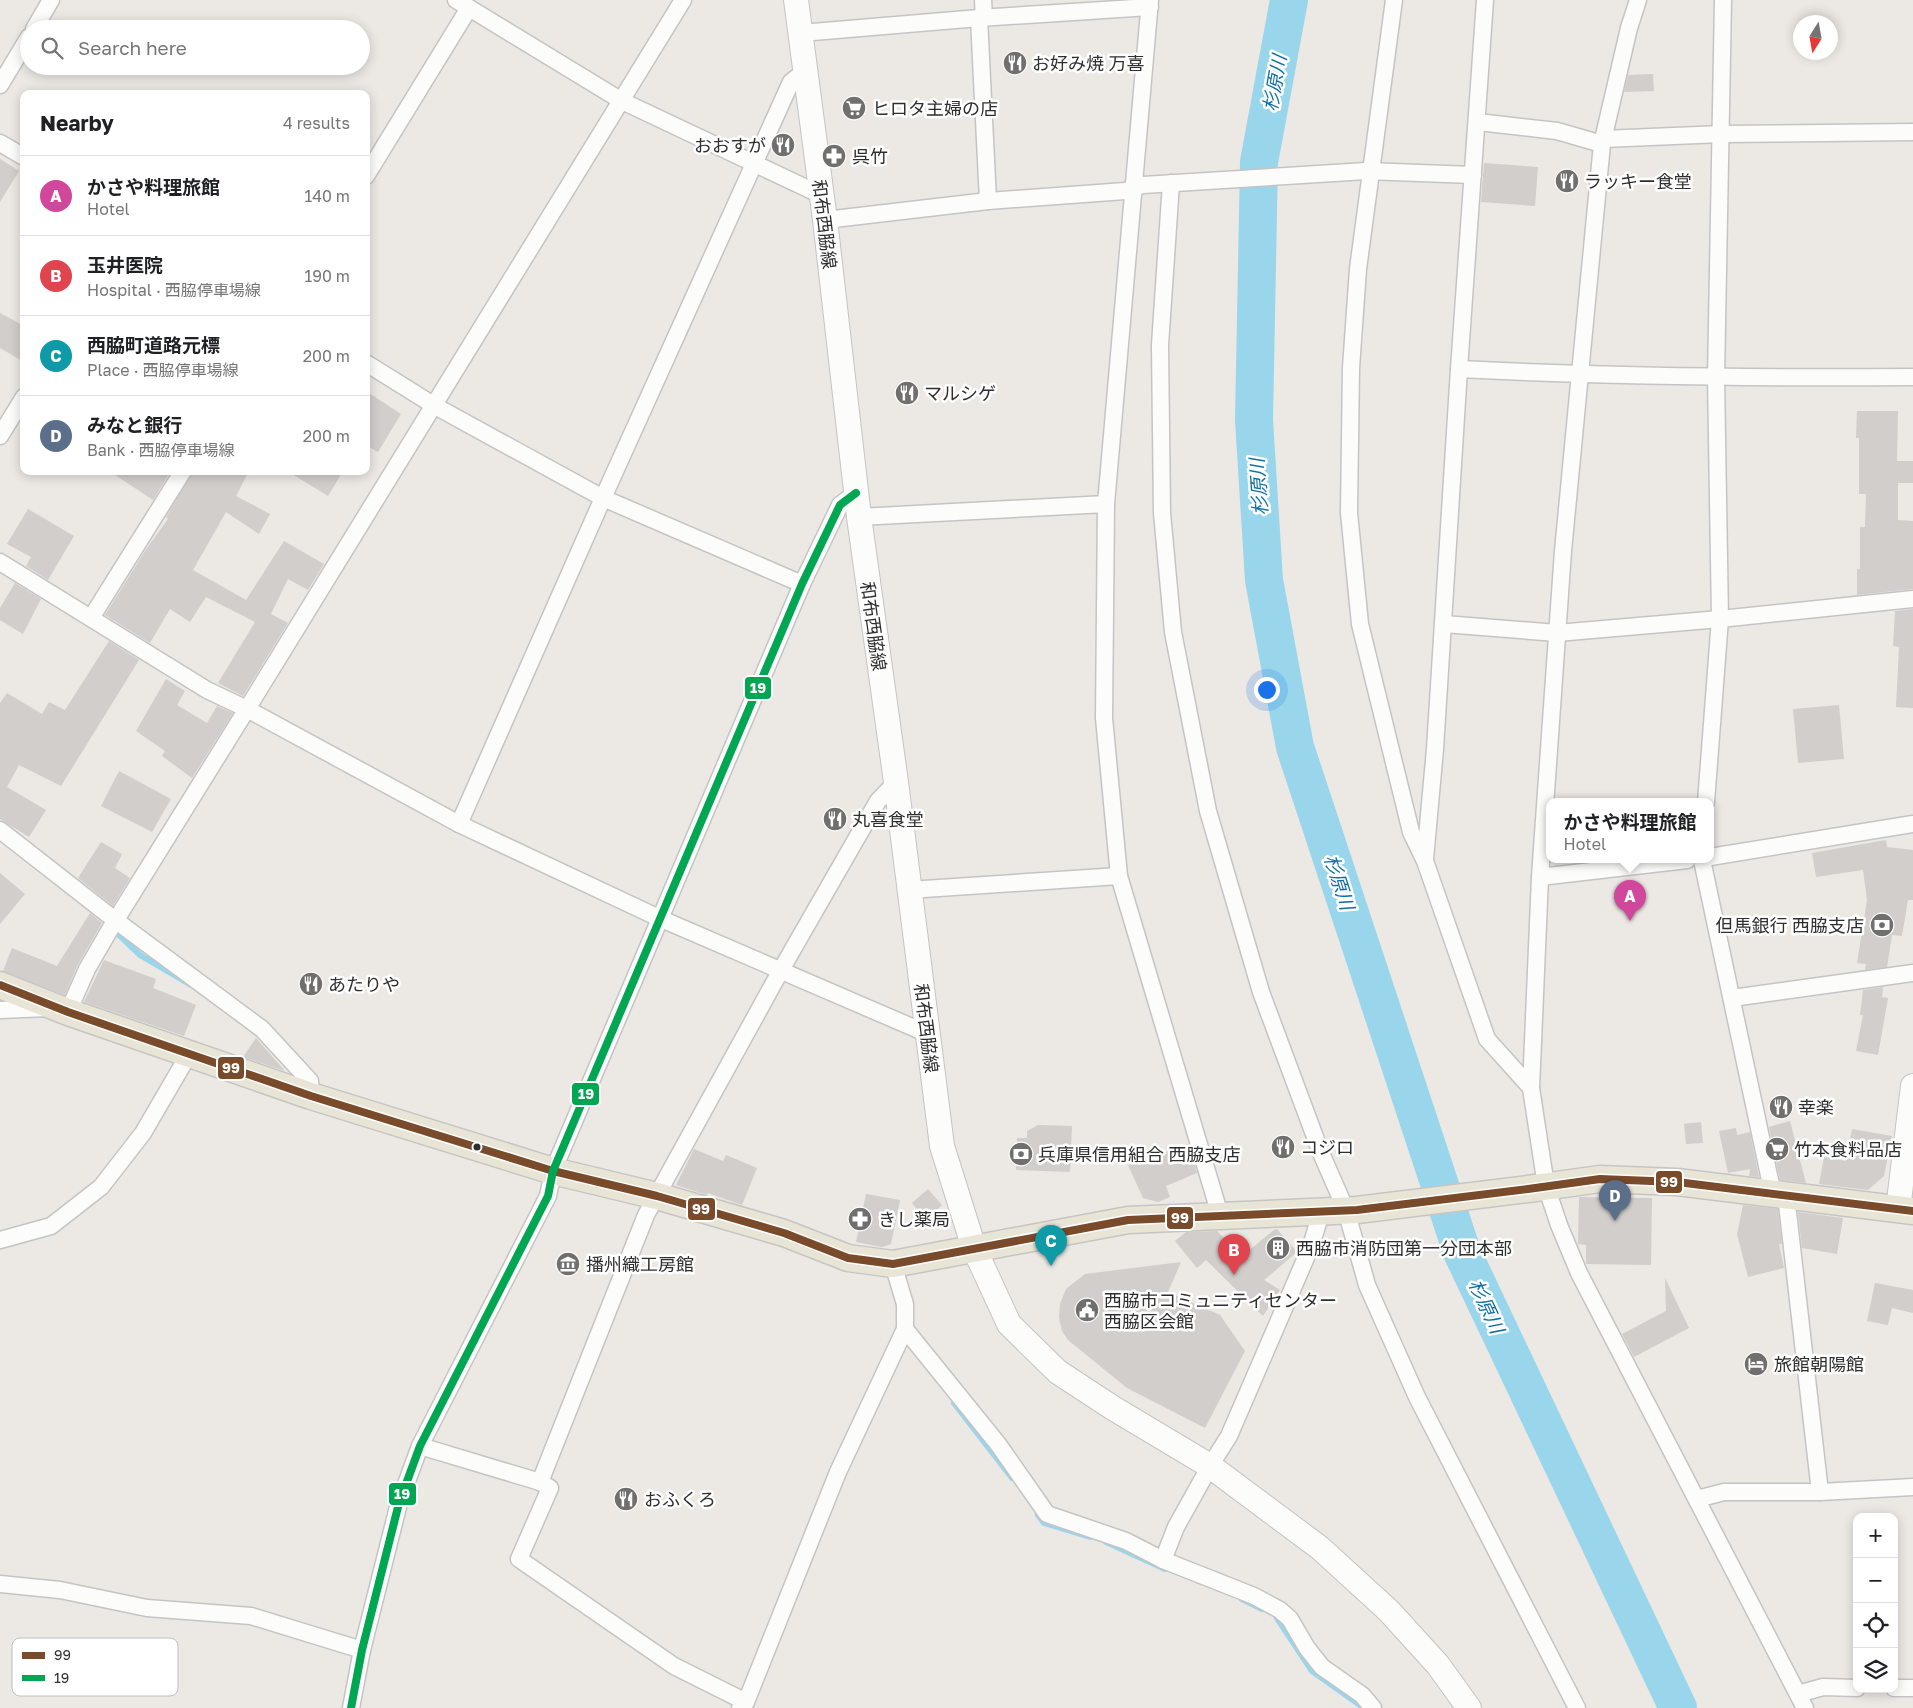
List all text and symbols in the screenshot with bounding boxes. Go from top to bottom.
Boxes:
north arrow [1793,15,1838,60]
search box [20,20,370,75]
icon: search [38,34,66,62]
text: Search here [78,36,187,59]
restaurant icon: お好み焼 万喜 [1002,50,1028,76]
water label: 杉原川 [1258,51,1291,113]
place label: お好み焼 万喜 [1032,52,1145,74]
supermarket icon: ヒロタ主婦の店 [841,95,867,121]
place label: ヒロタ主婦の店 [872,97,998,119]
text: Nearby [40,110,114,136]
text: 4 results [283,113,350,133]
restaurant icon: おおすが [770,132,796,158]
place label: おおすが [694,134,766,156]
pharmacy icon: 呉竹 [821,143,847,169]
place label: 呉竹 [852,145,888,167]
restaurant icon: ラッキー食堂 [1554,168,1580,194]
place label: ラッキー食堂 [1584,170,1692,192]
text: かさや料理旅館 [87,175,220,198]
street label: 和布西脇線 [809,178,841,270]
text: A [50,186,62,206]
text: 140 m [304,186,350,206]
text: Hotel [87,199,130,219]
text: 玉井医院 [87,253,163,276]
text: B [50,266,62,286]
text: 190 m [304,266,350,286]
text: Hospital · 西脇停車場線 [87,280,261,300]
text: 西脇町道路元標 [87,333,220,356]
text: C [50,346,62,366]
text: 200 m [303,346,350,366]
text: Place · 西脇停車場線 [87,360,238,380]
restaurant icon: マルシゲ [894,380,920,406]
place label: マルシゲ [924,382,996,404]
text: みなと銀行 [87,413,182,436]
text: D [50,426,62,446]
text: 200 m [303,426,350,446]
text: Bank · 西脇停車場線 [87,440,234,460]
water label: 杉原川 [1244,456,1271,516]
street label: 和布西脇線 [857,580,891,672]
line badge: 19 [744,676,772,700]
your location [1254,677,1280,703]
text: 19 [750,679,766,696]
popup [1546,798,1714,863]
restaurant icon: 丸喜食堂 [822,806,848,832]
place label: 丸喜食堂 [852,808,924,830]
text: かさや料理旅館 [1563,810,1697,833]
text: Hotel [1563,834,1606,854]
water label: 杉原川 [1320,851,1360,915]
pin: A [1614,880,1646,921]
bank icon: 但馬銀行 西脇支店 [1869,912,1895,938]
place label: 但馬銀行 西脇支店 [1716,914,1864,936]
restaurant icon: あたりや [298,971,324,997]
place label: あたりや [328,973,400,995]
street label: 和布西脇線 [911,982,943,1074]
line badge: 99 [217,1056,245,1080]
text: 99 [222,1059,240,1076]
line badge: 19 [571,1082,600,1106]
text: 19 [578,1085,594,1102]
restaurant icon: 幸楽 [1768,1094,1794,1120]
place label: 幸楽 [1798,1096,1834,1118]
restaurant icon: コジロ [1270,1134,1296,1160]
place label: コジロ [1300,1136,1354,1158]
supermarket icon: 竹本食料品店 [1764,1136,1790,1162]
place label: 竹本食料品店 [1794,1138,1902,1160]
bank icon: 兵庫県信用組合 西脇支店 [1008,1141,1034,1167]
unlabelled marker [472,1142,482,1152]
place label: 兵庫県信用組合 西脇支店 [1038,1143,1241,1165]
line badge: 99 [1655,1170,1683,1194]
text: 99 [1660,1173,1678,1190]
pin: D [1599,1180,1631,1221]
line badge: 99 [687,1197,716,1221]
text: 99 [692,1200,710,1217]
pharmacy icon: きし薬局 [847,1206,873,1232]
line badge: 99 [1166,1206,1194,1230]
place label: きし薬局 [878,1208,950,1230]
text: 99 [1171,1209,1189,1226]
pin: C [1035,1225,1067,1266]
pin: B [1218,1234,1250,1275]
building icon: 西脇市消防団第一分団本部 [1265,1235,1291,1261]
place label: 西脇市消防団第一分団本部 [1296,1237,1512,1259]
museum icon: 播州織工房館 [555,1251,581,1277]
place label: 播州織工房館 [586,1253,694,1275]
water label: 杉原川 [1465,1275,1510,1338]
place label: 西脇市コミュニティセンター 西脇区会館 [1104,1289,1337,1332]
public building icon: 西脇市コミュニティセンター 西脇区会館 [1074,1297,1100,1323]
hotel icon: 旅館朝陽館 [1743,1351,1769,1377]
place label: 旅館朝陽館 [1774,1353,1864,1375]
line badge: 19 [388,1482,417,1506]
text: 19 [394,1485,410,1502]
restaurant icon: おふくろ [613,1486,639,1512]
place label: おふくろ [644,1488,716,1510]
map controls [1853,1513,1898,1693]
button: + [1853,1513,1898,1558]
button: − [1853,1558,1898,1603]
button: locate [1853,1603,1898,1648]
legend [12,1638,178,1696]
text: 99 [54,1646,71,1663]
button: layers [1853,1648,1898,1693]
text: 19 [54,1669,69,1686]

